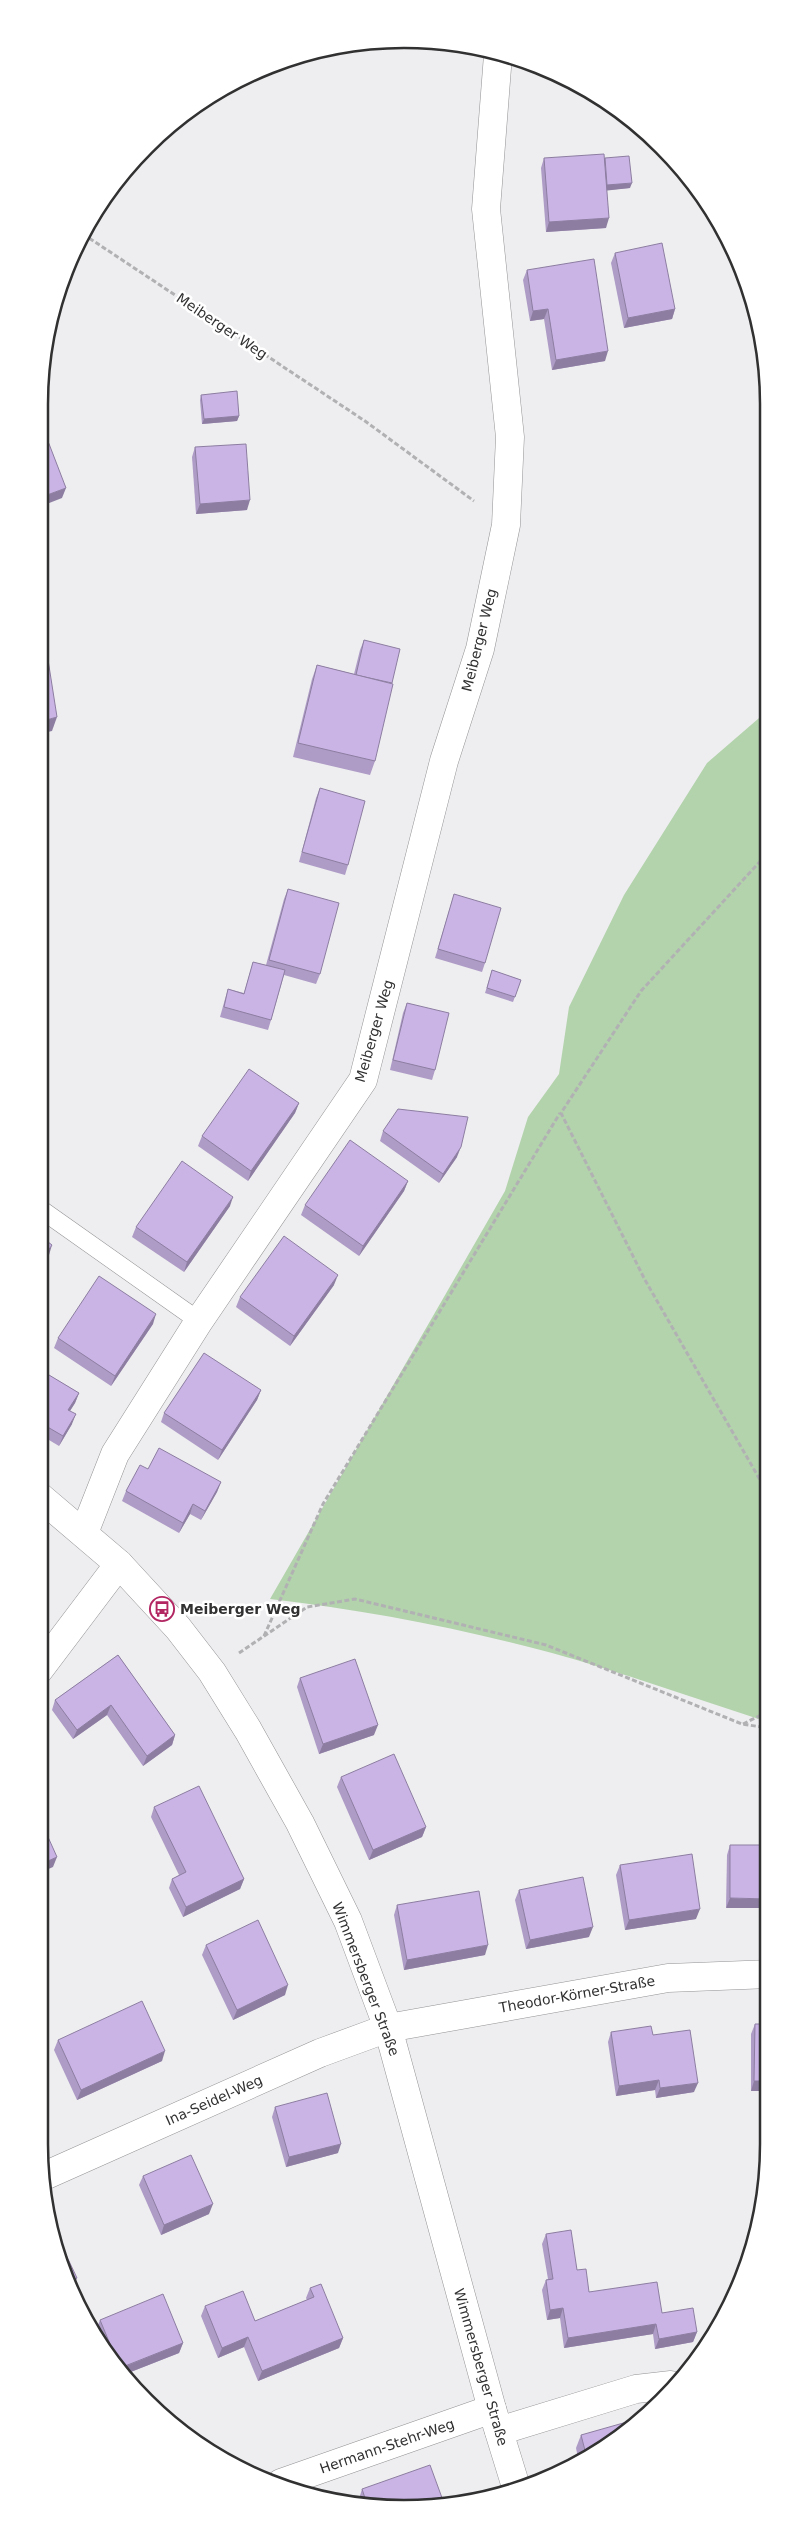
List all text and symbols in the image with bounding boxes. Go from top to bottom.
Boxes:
street label: Meiberger Weg [174,290,270,362]
street label: Meiberger Weg [458,587,500,693]
street label: Meiberger Weg [352,978,396,1084]
bus stop icon: Meiberger Weg [149,1596,175,1622]
place label: Meiberger Weg [180,1601,300,1617]
street label: Wimmersberger Straße [329,1900,403,2058]
street label: Theodor-Körner-Straße [497,1972,656,2016]
street label: Ina-Seidel-Weg [163,2071,265,2129]
street label: Wimmersberger Straße [451,2286,511,2448]
street label: Hermann-Stehr-Weg [318,2415,456,2477]

